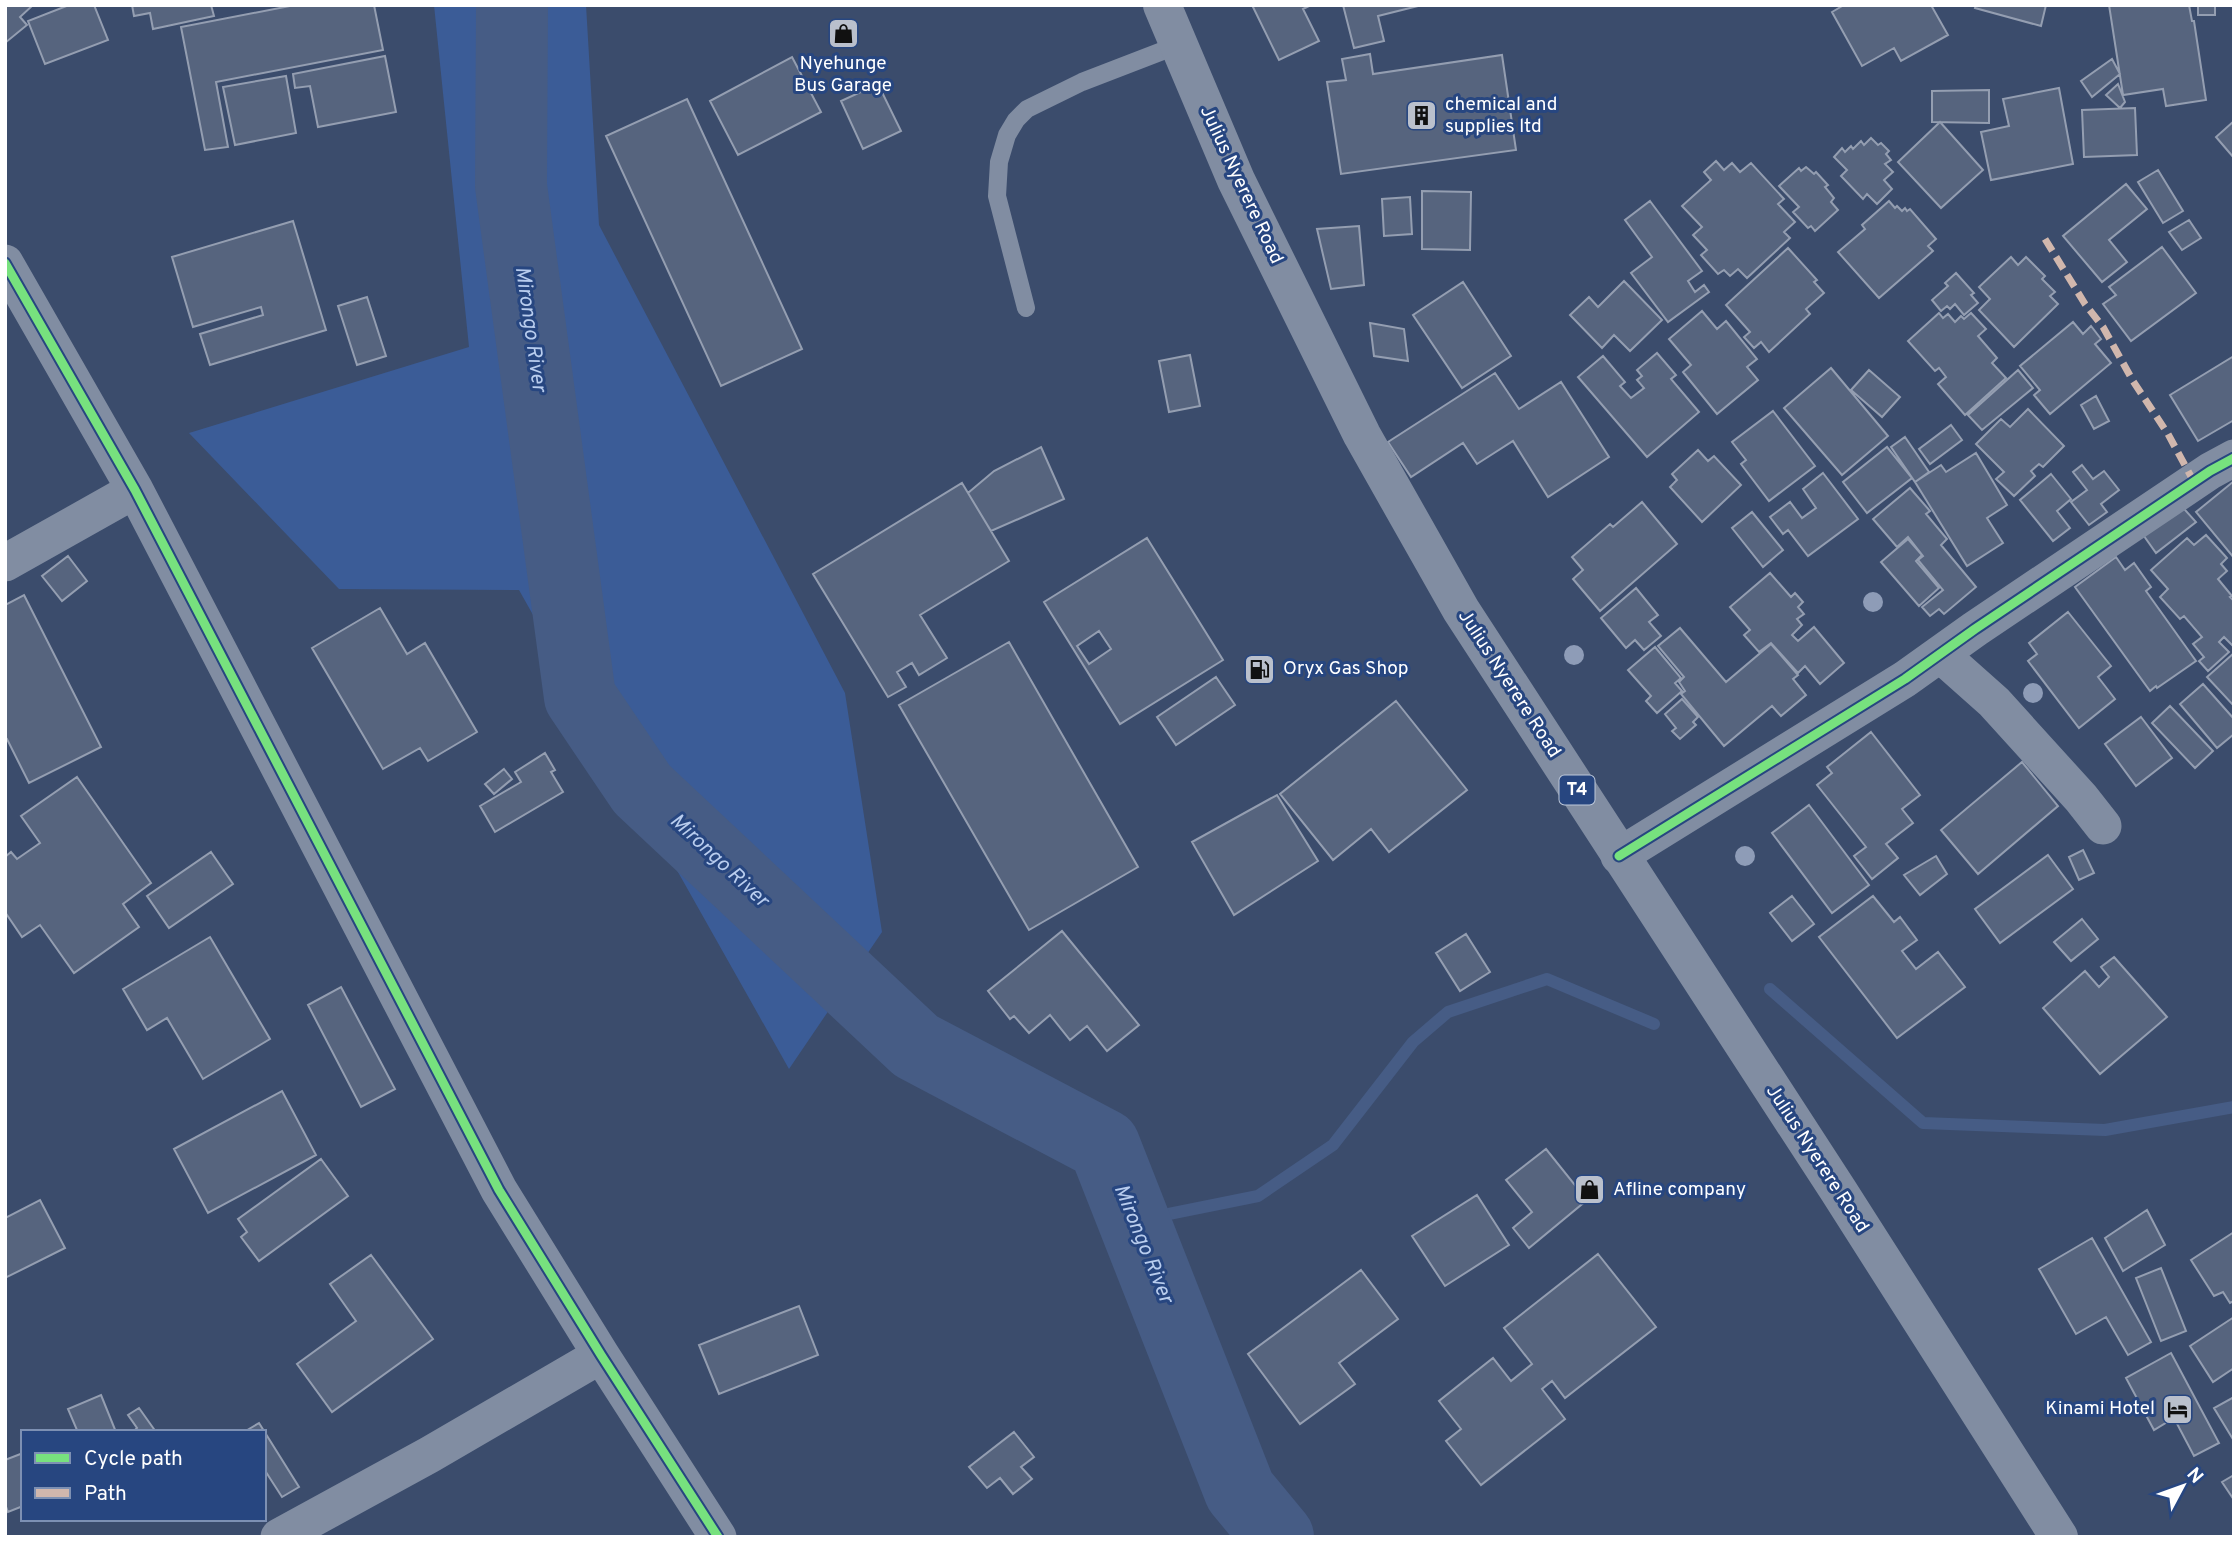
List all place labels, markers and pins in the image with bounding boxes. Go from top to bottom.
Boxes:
shop icon: Nyehunge Bus Garage [826,16,860,50]
place label: Nyehunge Bus Garage [794,52,892,98]
place label: chemical and supplies ltd [1445,93,1557,139]
building icon: chemical and supplies ltd [1405,99,1439,133]
fuel station icon: Oryx Gas Shop [1243,652,1277,686]
place label: Oryx Gas Shop [1283,657,1409,681]
shop icon: Afline company [1573,1173,1607,1207]
place label: Afline company [1613,1178,1746,1202]
hotel icon: Kinami Hotel [2161,1392,2195,1426]
place label: Kinami Hotel [2045,1397,2155,1421]

